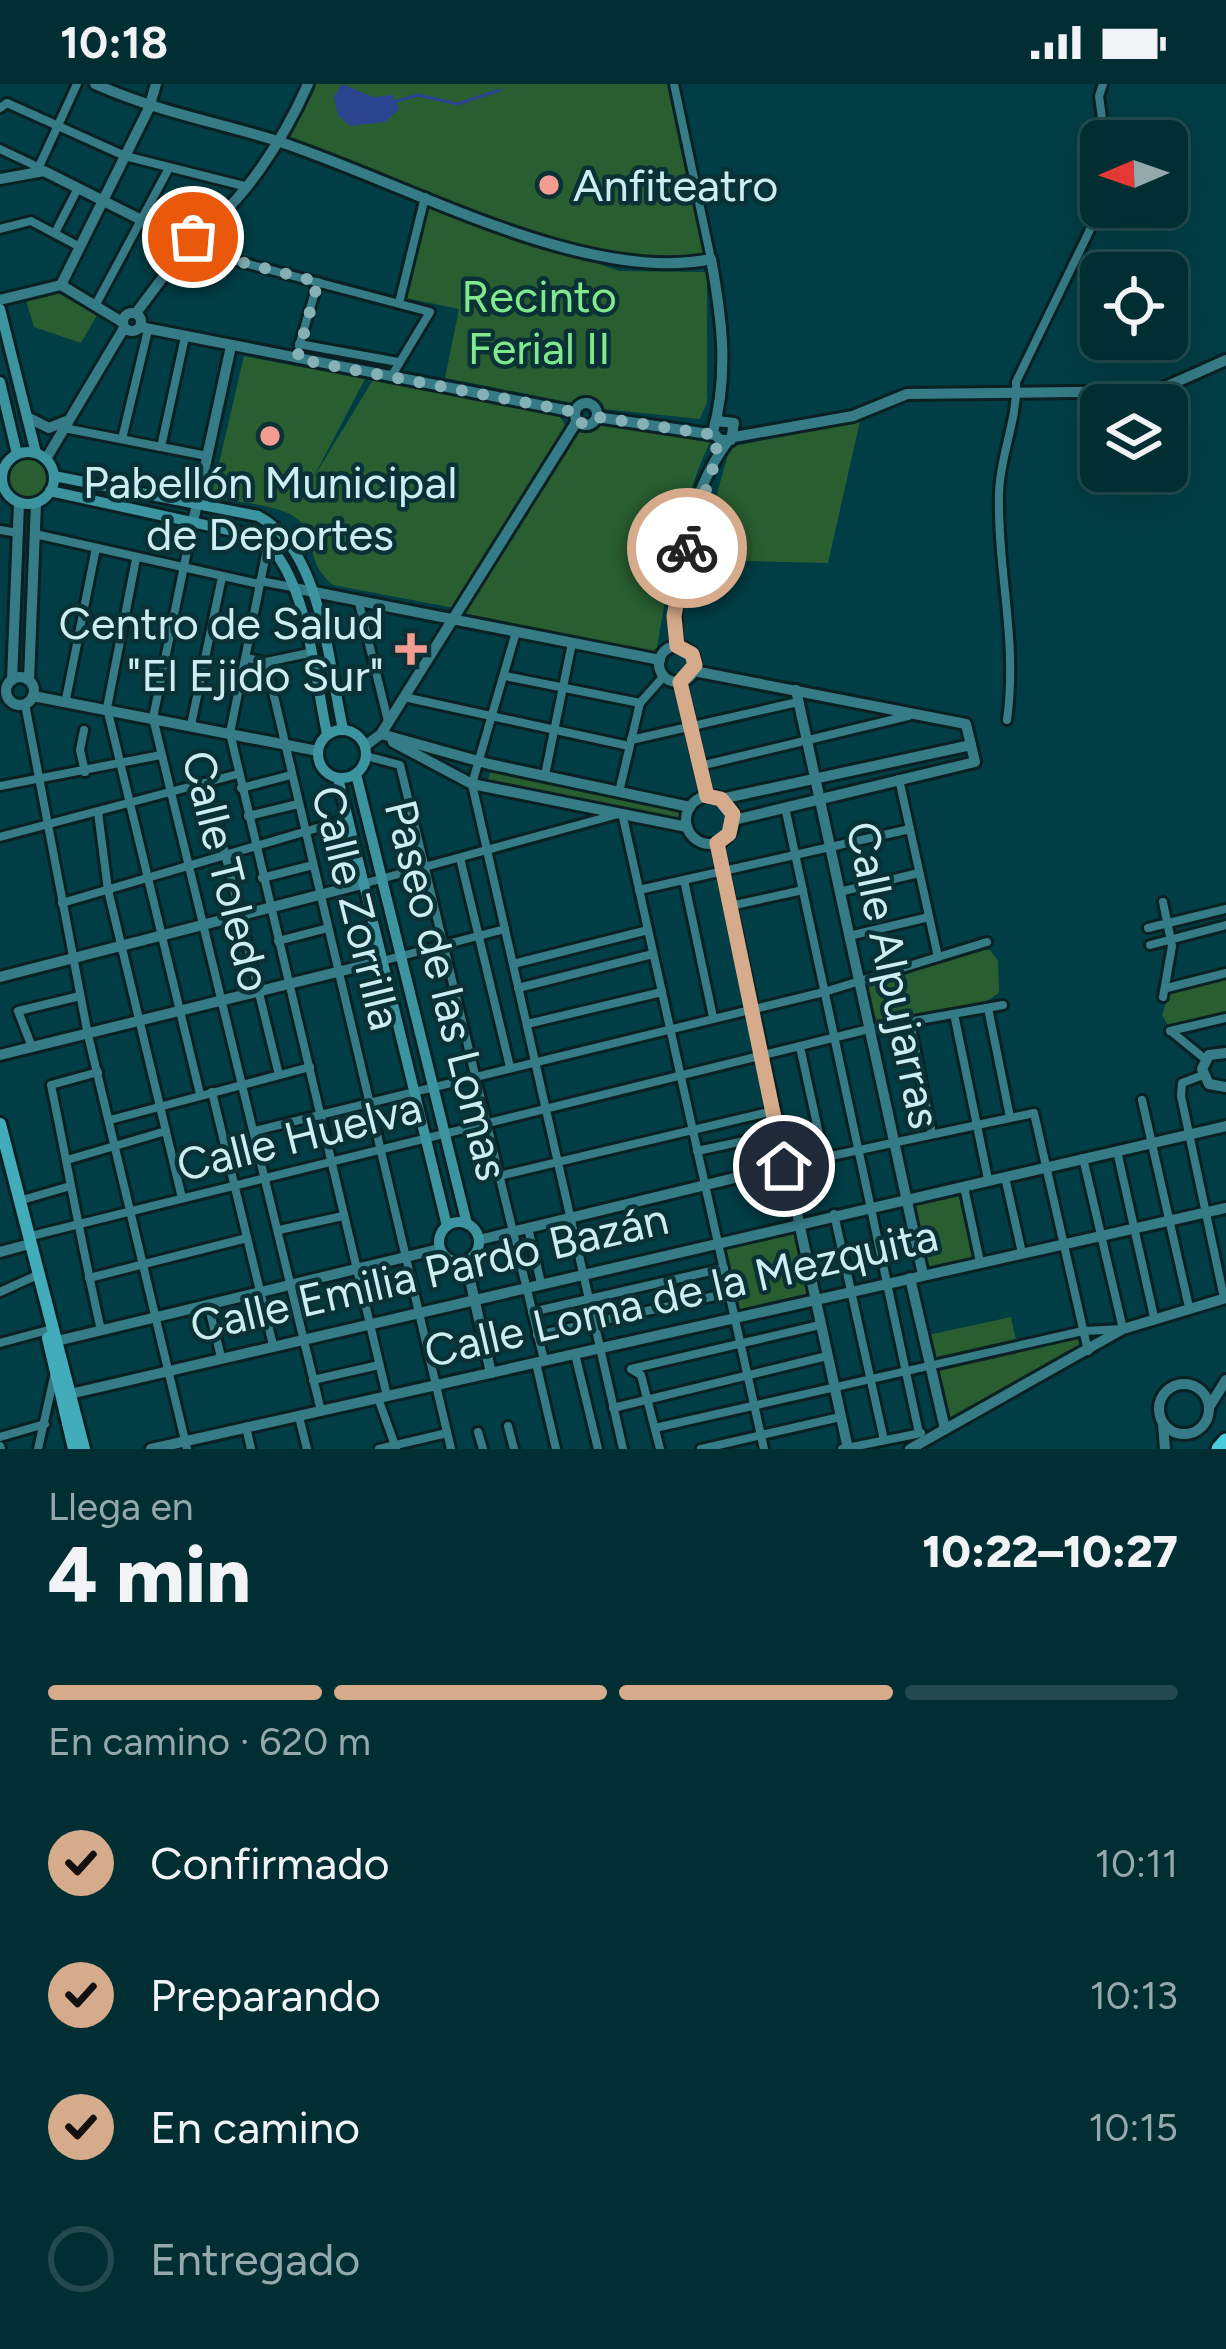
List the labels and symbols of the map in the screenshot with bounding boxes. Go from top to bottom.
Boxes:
north arrow [1080,120,1188,228]
place label: Anfiteatro [573,158,778,212]
marker: Anfiteatro [536,172,562,198]
pin [142,186,244,288]
park label: Recinto Ferial II [461,269,617,375]
marker: Pabellón Municipal de Deportes [257,423,283,449]
place label: Pabellón Municipal de Deportes [83,455,457,561]
courier [627,488,747,608]
place label: Centro de Salud "El Ejido Sur" [58,596,384,702]
marker: Centro de Salud "El Ejido Sur" [395,633,427,665]
street label: Calle Toledo [171,745,283,997]
street label: Calle Zorrilla [301,780,413,1036]
street label: Paseo de las Lomas [374,794,520,1186]
street label: Calle Alpujarras [835,817,953,1133]
street label: Calle Huelva [171,1080,427,1192]
pin [733,1115,835,1217]
street label: Calle Emilia Pardo Bazán [185,1191,673,1353]
street label: Calle Loma de la Mezquita [419,1208,943,1378]

